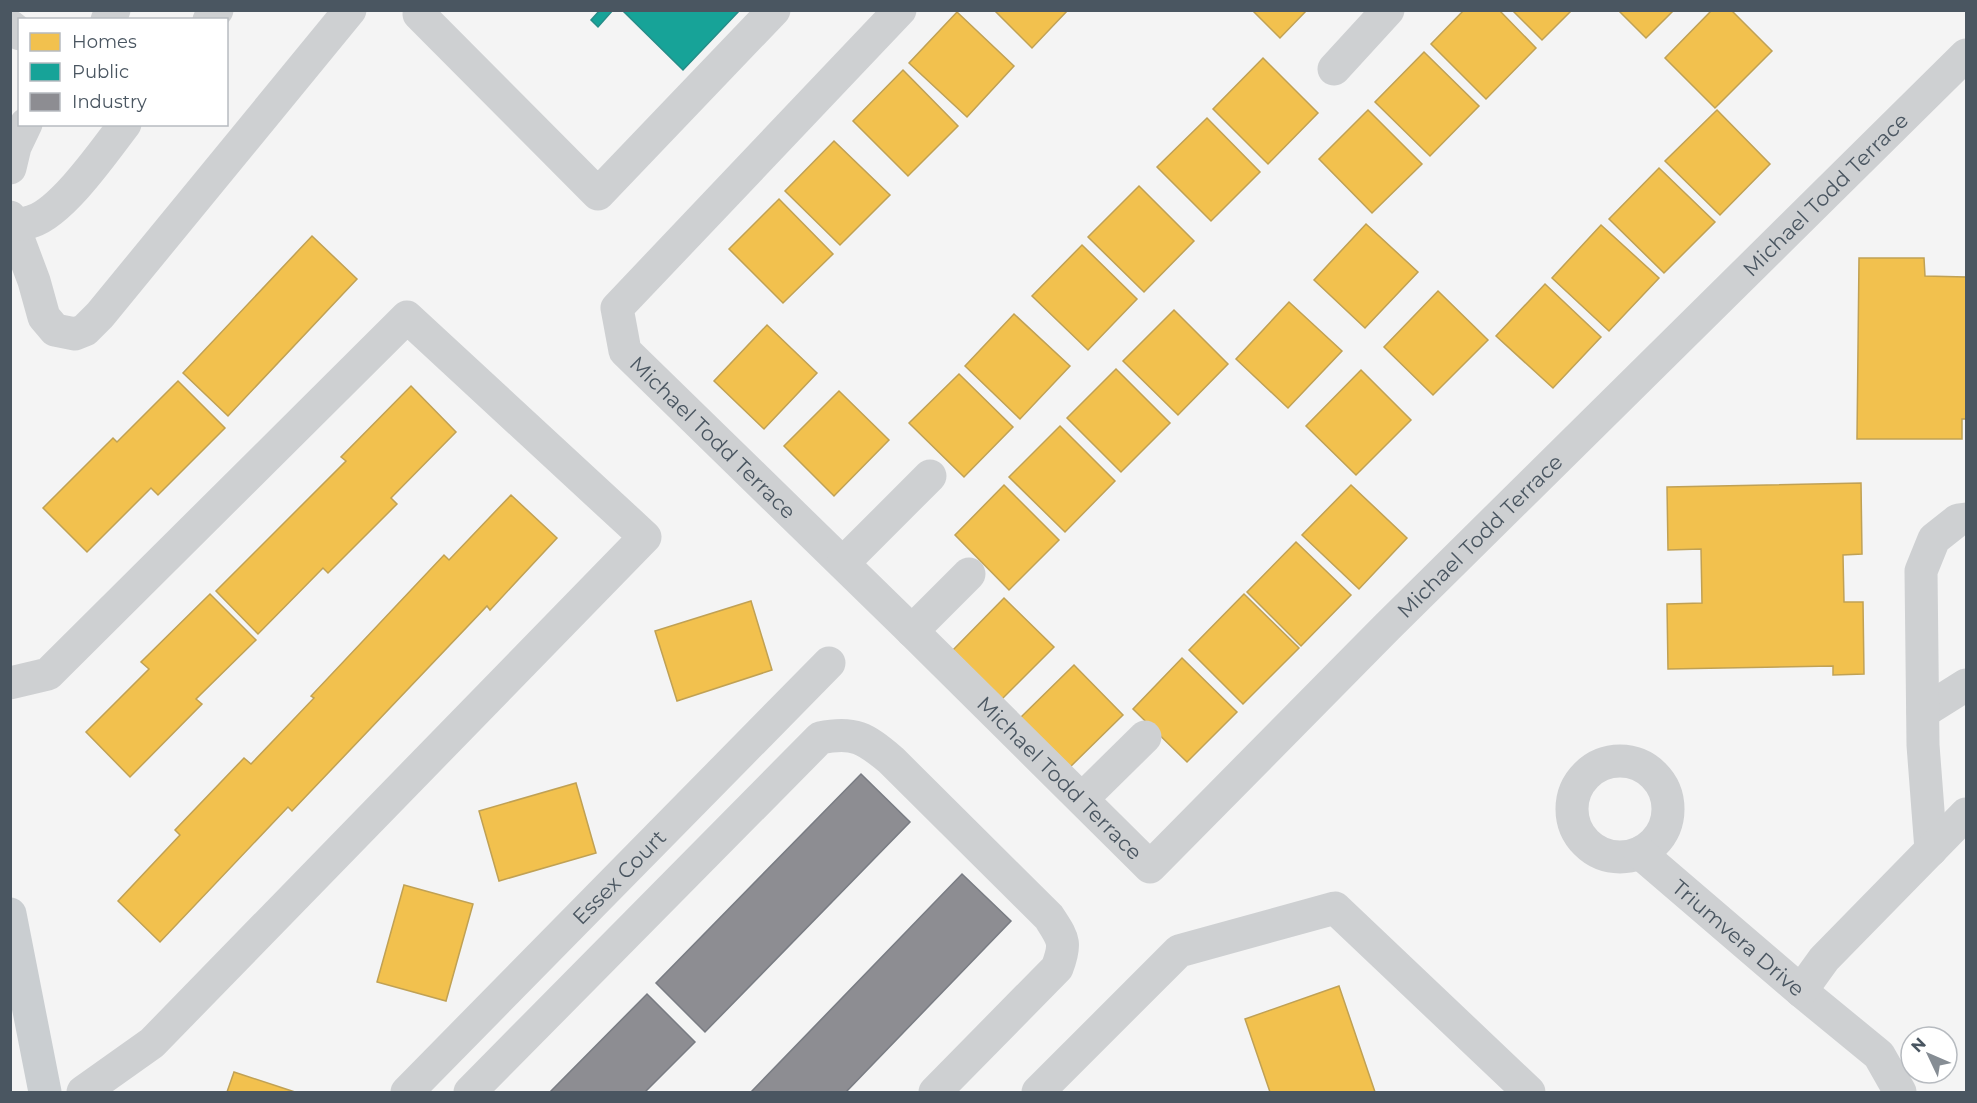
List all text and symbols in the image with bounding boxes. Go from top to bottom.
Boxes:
legend [18,18,228,126]
text: Homes [72,31,137,53]
text: Public [72,61,129,83]
text: Industry [72,91,147,113]
street label: Michael Todd Terrace [1737,107,1913,281]
street label: Michael Todd Terrace [625,351,801,524]
street label: Michael Todd Terrace [1392,449,1567,623]
street label: Michael Todd Terrace [972,691,1148,865]
street label: Essex Court [567,824,671,929]
street label: Triumvera Drive [1667,874,1810,1001]
north arrow [1899,1025,1959,1085]
text: N [1907,1034,1930,1056]

